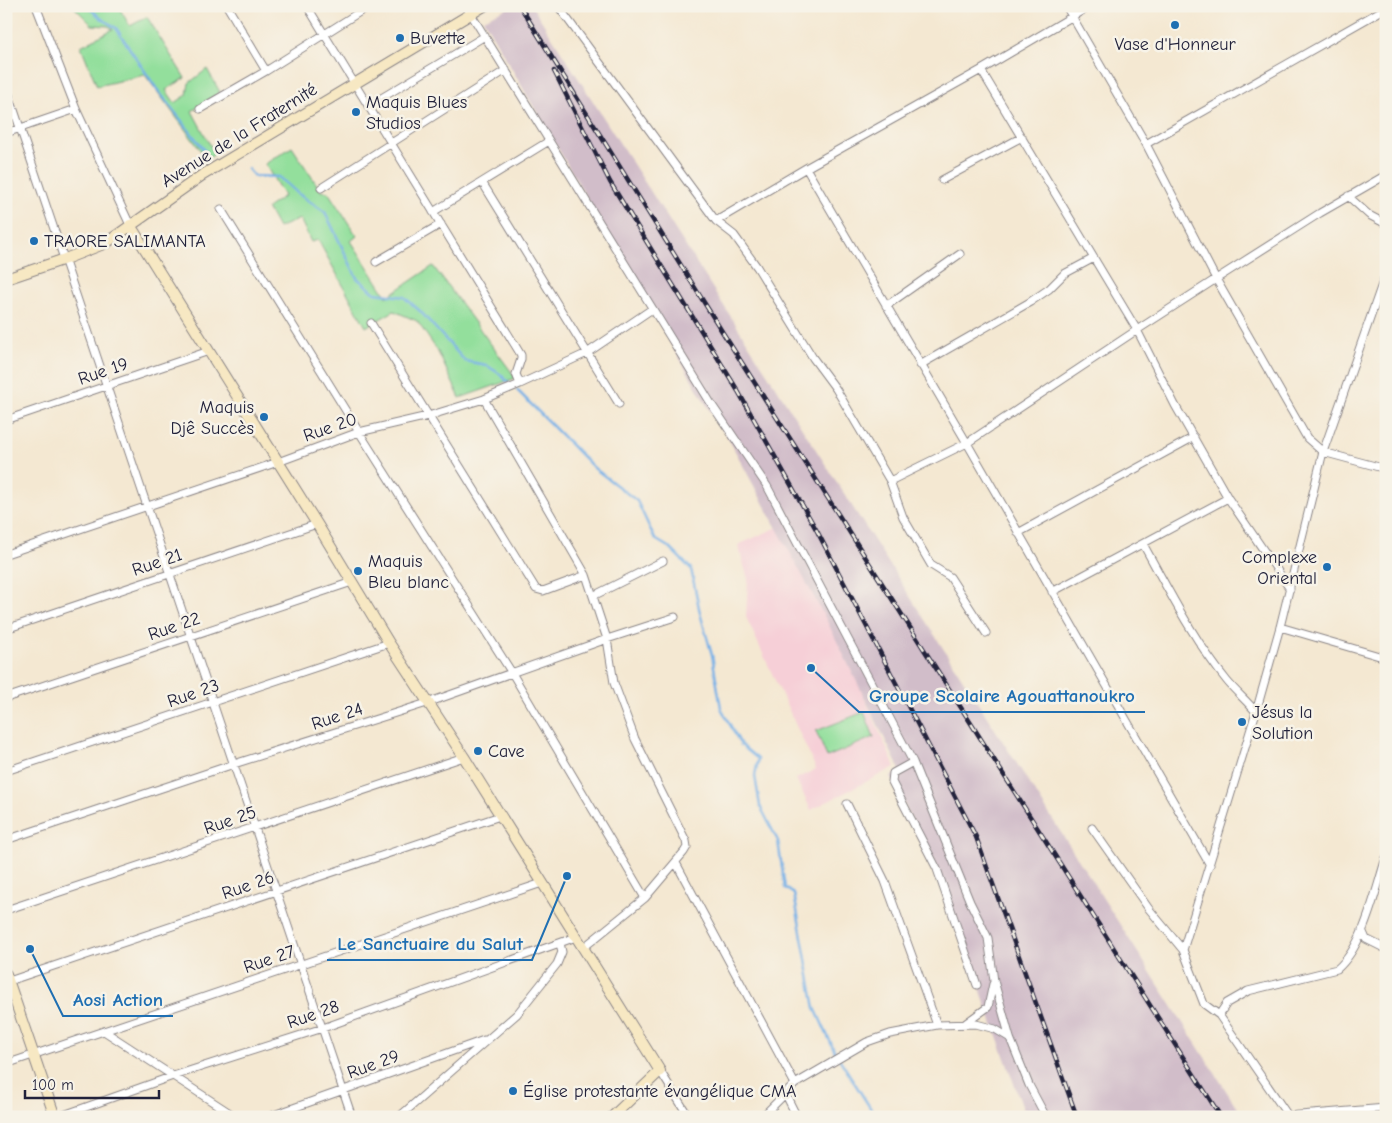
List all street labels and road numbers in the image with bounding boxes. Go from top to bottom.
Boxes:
street label: Avenue de la Fraternité [158,79,321,192]
street label: Rue 19 [75,353,131,390]
street label: Rue 20 [301,409,360,446]
street label: Rue 21 [129,544,185,581]
street label: Rue 22 [145,608,203,645]
street label: Rue 23 [164,675,222,712]
street label: Rue 24 [309,698,366,735]
street label: Rue 25 [201,802,259,839]
street label: Rue 26 [219,867,277,904]
street label: Rue 27 [241,941,298,978]
street label: Rue 28 [284,996,342,1033]
street label: Rue 29 [344,1045,402,1084]

